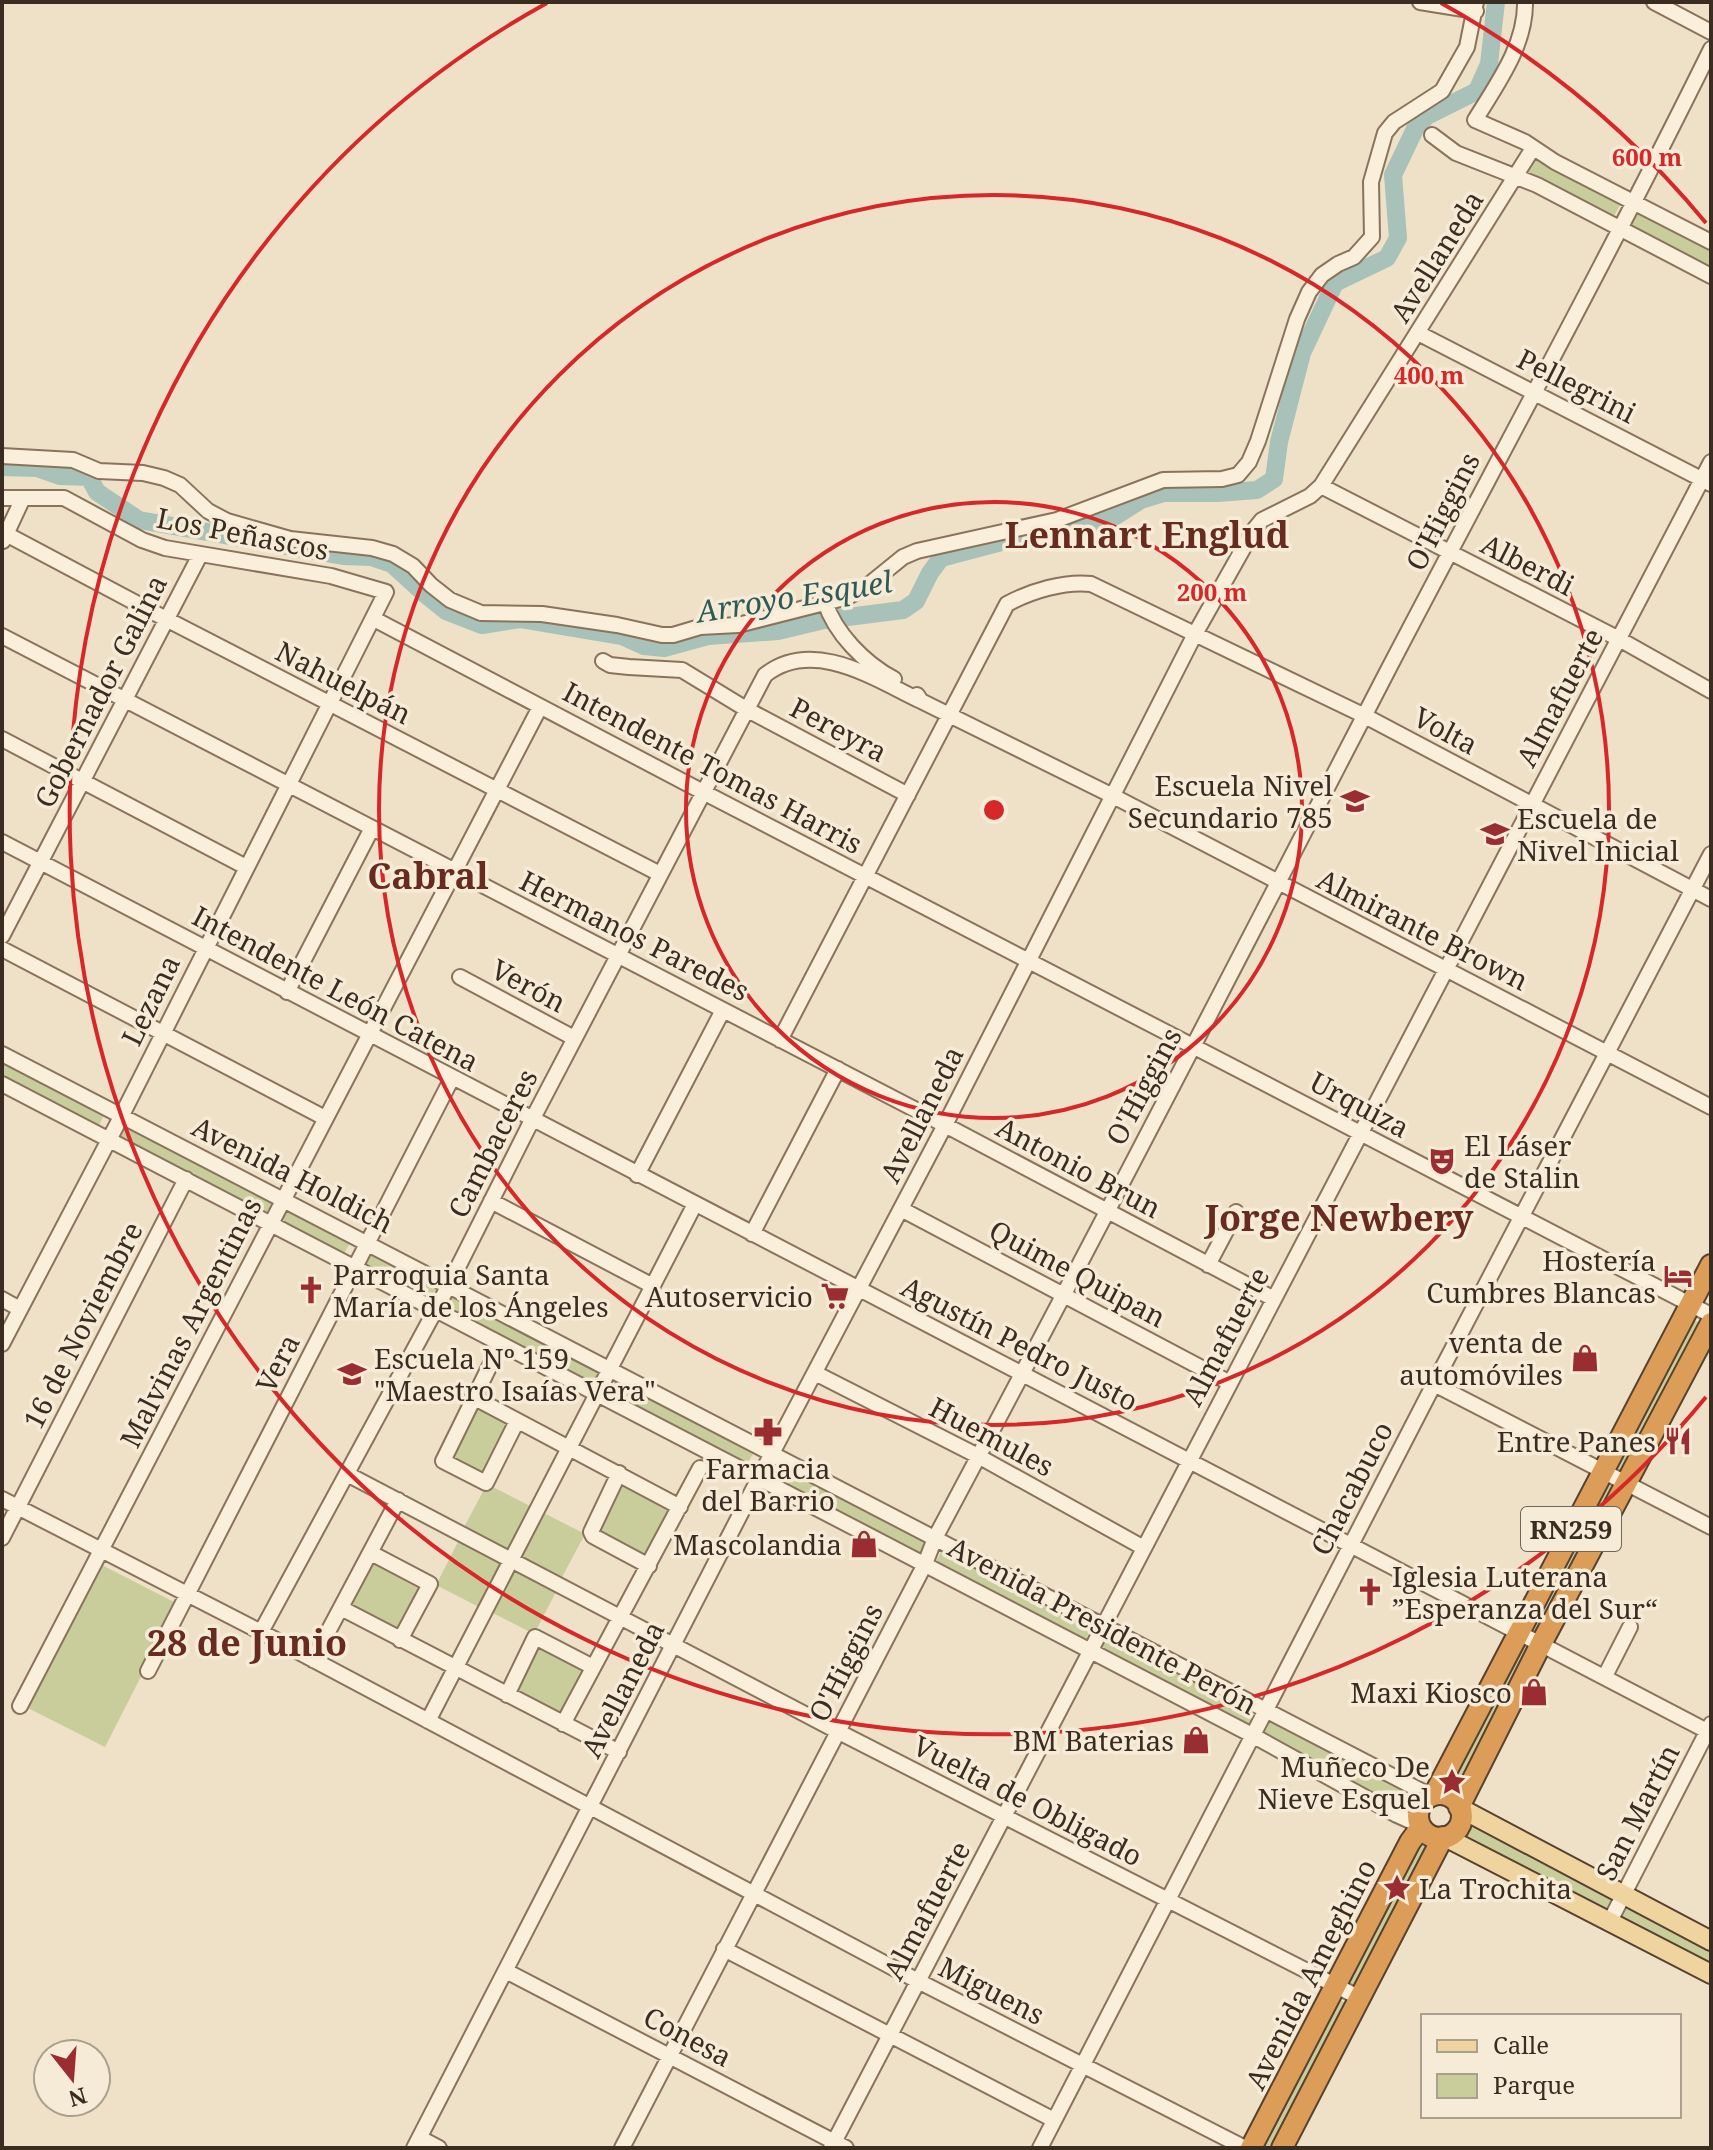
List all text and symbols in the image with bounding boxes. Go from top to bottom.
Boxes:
text: 600 m [1612,140,1683,173]
street label: Avellaneda [1381,183,1491,329]
street label: Pellegrini [1511,339,1643,431]
text: 400 m [1394,358,1465,391]
street label: O'Higgins [1396,445,1488,577]
street label: Los Peñascos [154,498,332,568]
district label: Lennart Englud [1005,510,1289,559]
street label: Alberdi [1475,524,1581,604]
water label: Arroyo Esquel [691,560,895,632]
street label: Gobernador Galina [25,568,175,814]
text: 200 m [1177,575,1248,608]
street label: Almafuerte [1507,621,1611,773]
street label: Nahuelpán [270,632,418,732]
street label: Intendente Tomas Harris [557,672,869,862]
street label: Pereyra [784,688,894,770]
street label: Volta [1407,697,1485,763]
place label: Escuela Nivel Secundario 785 [1128,766,1333,836]
school or university icon: Escuela Nivel Secundario 785 [1340,786,1370,816]
centre of rings [980,796,1008,824]
place label: Escuela de Nivel Inicial [1517,799,1679,869]
school or university icon: Escuela de Nivel Inicial [1480,819,1510,849]
district label: Cabral [367,851,489,900]
street label: Almirante Brown [1311,859,1535,999]
street label: Hermanos Paredes [514,861,756,1009]
street label: Intendente León Catena [186,896,486,1080]
street label: Lezana [112,948,188,1052]
street label: Verón [485,950,573,1020]
street label: O'Higgins [1096,1021,1190,1151]
street label: Avellaneda [870,1039,972,1189]
street label: Cambaceres [438,1062,546,1224]
street label: Urquiza [1304,1062,1416,1146]
street label: Avenida Holdich [186,1107,400,1241]
street label: Antonio Brun [990,1108,1168,1226]
place label: El Láser de Stalin [1464,1126,1580,1196]
theatre icon: El Láser de Stalin [1427,1146,1457,1176]
street label: Malvinas Argentinas [110,1190,270,1454]
district label: Jorge Newbery [1204,1193,1474,1242]
street label: Quime Quipan [983,1211,1173,1335]
street label: 16 de Noviembre [13,1215,151,1435]
place label: Hostería Cumbres Blancas [1426,1241,1656,1311]
place label: Parroquia Santa María de los Ángeles [333,1255,609,1325]
street label: Almafuerte [1173,1260,1277,1412]
hotel icon: Hostería Cumbres Blancas [1663,1261,1693,1291]
street label: Agustín Pedro Justo [895,1267,1145,1419]
church icon: Parroquia Santa María de los Ángeles [296,1275,326,1305]
place label: Autoservicio [645,1277,813,1315]
supermarket icon: Autoservicio [820,1281,850,1311]
place label: venta de automóviles [1399,1323,1563,1393]
street label: Vera [246,1327,308,1399]
place label: Escuela Nº 159 "Maestro Isaías Vera" [374,1339,656,1409]
shop icon: venta de automóviles [1570,1343,1600,1373]
school or university icon: Escuela Nº 159 "Maestro Isaías Vera" [337,1359,367,1389]
street label: Huemules [923,1387,1061,1485]
street label: Chacabuco [1301,1415,1401,1561]
pharmacy icon: Farmacia del Barrio [753,1417,783,1447]
place label: Entre Panes [1497,1422,1656,1460]
restaurant icon: Entre Panes [1663,1426,1693,1456]
place label: Farmacia del Barrio [701,1449,835,1519]
road number: RN259 [1521,1507,1621,1551]
place label: Mascolandia [673,1525,842,1563]
street label: Avenida Presidente Perón [942,1527,1264,1723]
shop icon: Mascolandia [849,1529,879,1559]
place label: Iglesia Luterana ”Esperanza del Sur“ [1392,1557,1658,1627]
church icon: Iglesia Luterana ”Esperanza del Sur“ [1355,1577,1385,1607]
street label: O'Higgins [799,1596,891,1728]
street label: Avellaneda [571,1614,673,1764]
district label: 28 de Junio [147,1618,347,1667]
place label: Maxi Kiosco [1350,1673,1512,1711]
shop icon: Maxi Kiosco [1519,1677,1549,1707]
place label: BM Baterias [1013,1721,1174,1759]
shop icon: BM Baterias [1181,1725,1211,1755]
street label: Vuelta de Obligado [907,1726,1149,1874]
street label: San Martín [1586,1737,1688,1887]
place label: Muñeco De Nieve Esquel [1258,1747,1430,1817]
place icon: Muñeco De Nieve Esquel [1437,1767,1467,1797]
street label: Almafuerte [874,1834,978,1986]
street label: Avenida Ameghino [1235,1852,1385,2096]
place label: La Trochita [1419,1869,1572,1907]
place icon: La Trochita [1382,1873,1412,1903]
street label: Miguens [933,1947,1051,2033]
street label: Conesa [637,1997,739,2075]
legend [1421,2014,1681,2118]
text: Calle [1493,2028,1549,2061]
north arrow [32,2038,112,2118]
text: Parque [1493,2068,1575,2101]
text: N [65,2081,91,2115]

